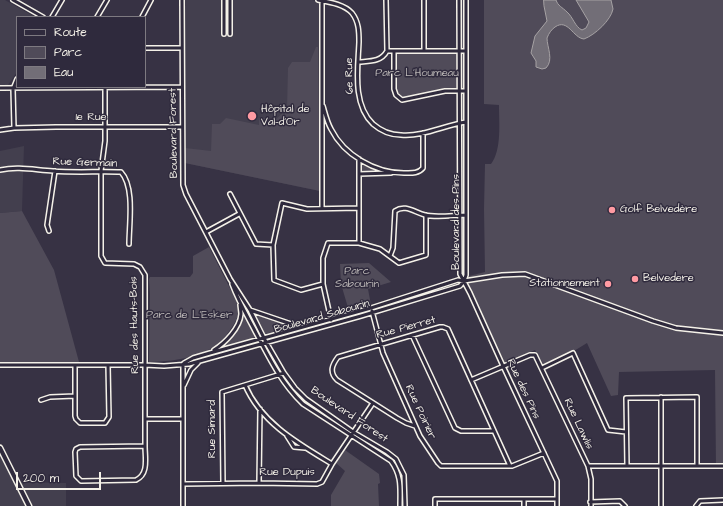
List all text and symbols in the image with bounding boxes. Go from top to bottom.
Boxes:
legend [16,16,146,88]
text: Route [54,24,87,41]
text: Parc [54,44,82,61]
street label: 6e Rue [343,58,357,94]
text: Eau [54,64,73,81]
park label: Parc L'Houmeau [375,67,459,81]
street label: Boulevard Forest [167,88,181,178]
place label: Hôpital de Val-d’Or [261,103,309,129]
marker: Hôpital de Val-d’Or [246,110,258,122]
street label: 1e Rue [75,111,107,125]
street label: Rue Germain [52,155,118,171]
street label: Boulevard des Pins [450,174,464,270]
place label: Golf Belvedère [620,203,697,217]
marker: Golf Belvedère [607,205,617,215]
park label: Parc Sabourin [335,265,379,291]
place label: Belvedere [643,272,694,286]
marker: Belvedere [630,274,640,284]
street label: Rue des Hauts-Bois [128,276,142,374]
place label: Stationnement [529,277,600,291]
marker: Stationnement [603,279,613,289]
street label: Boulevard Sabourin [273,297,371,337]
park label: Parc de L'Esker [146,309,232,323]
street label: Rue Pierret [375,314,437,342]
street label: Rue des Pins [503,357,543,421]
street label: Rue Poirier [402,383,438,441]
street label: Boulevard Forest [308,384,390,446]
street label: Rue Lawlis [560,396,596,452]
street label: Rue Simard [206,400,220,458]
scale bar [18,464,103,490]
street label: Rue Dupuis [259,466,315,480]
text: 200 m [23,470,59,487]

